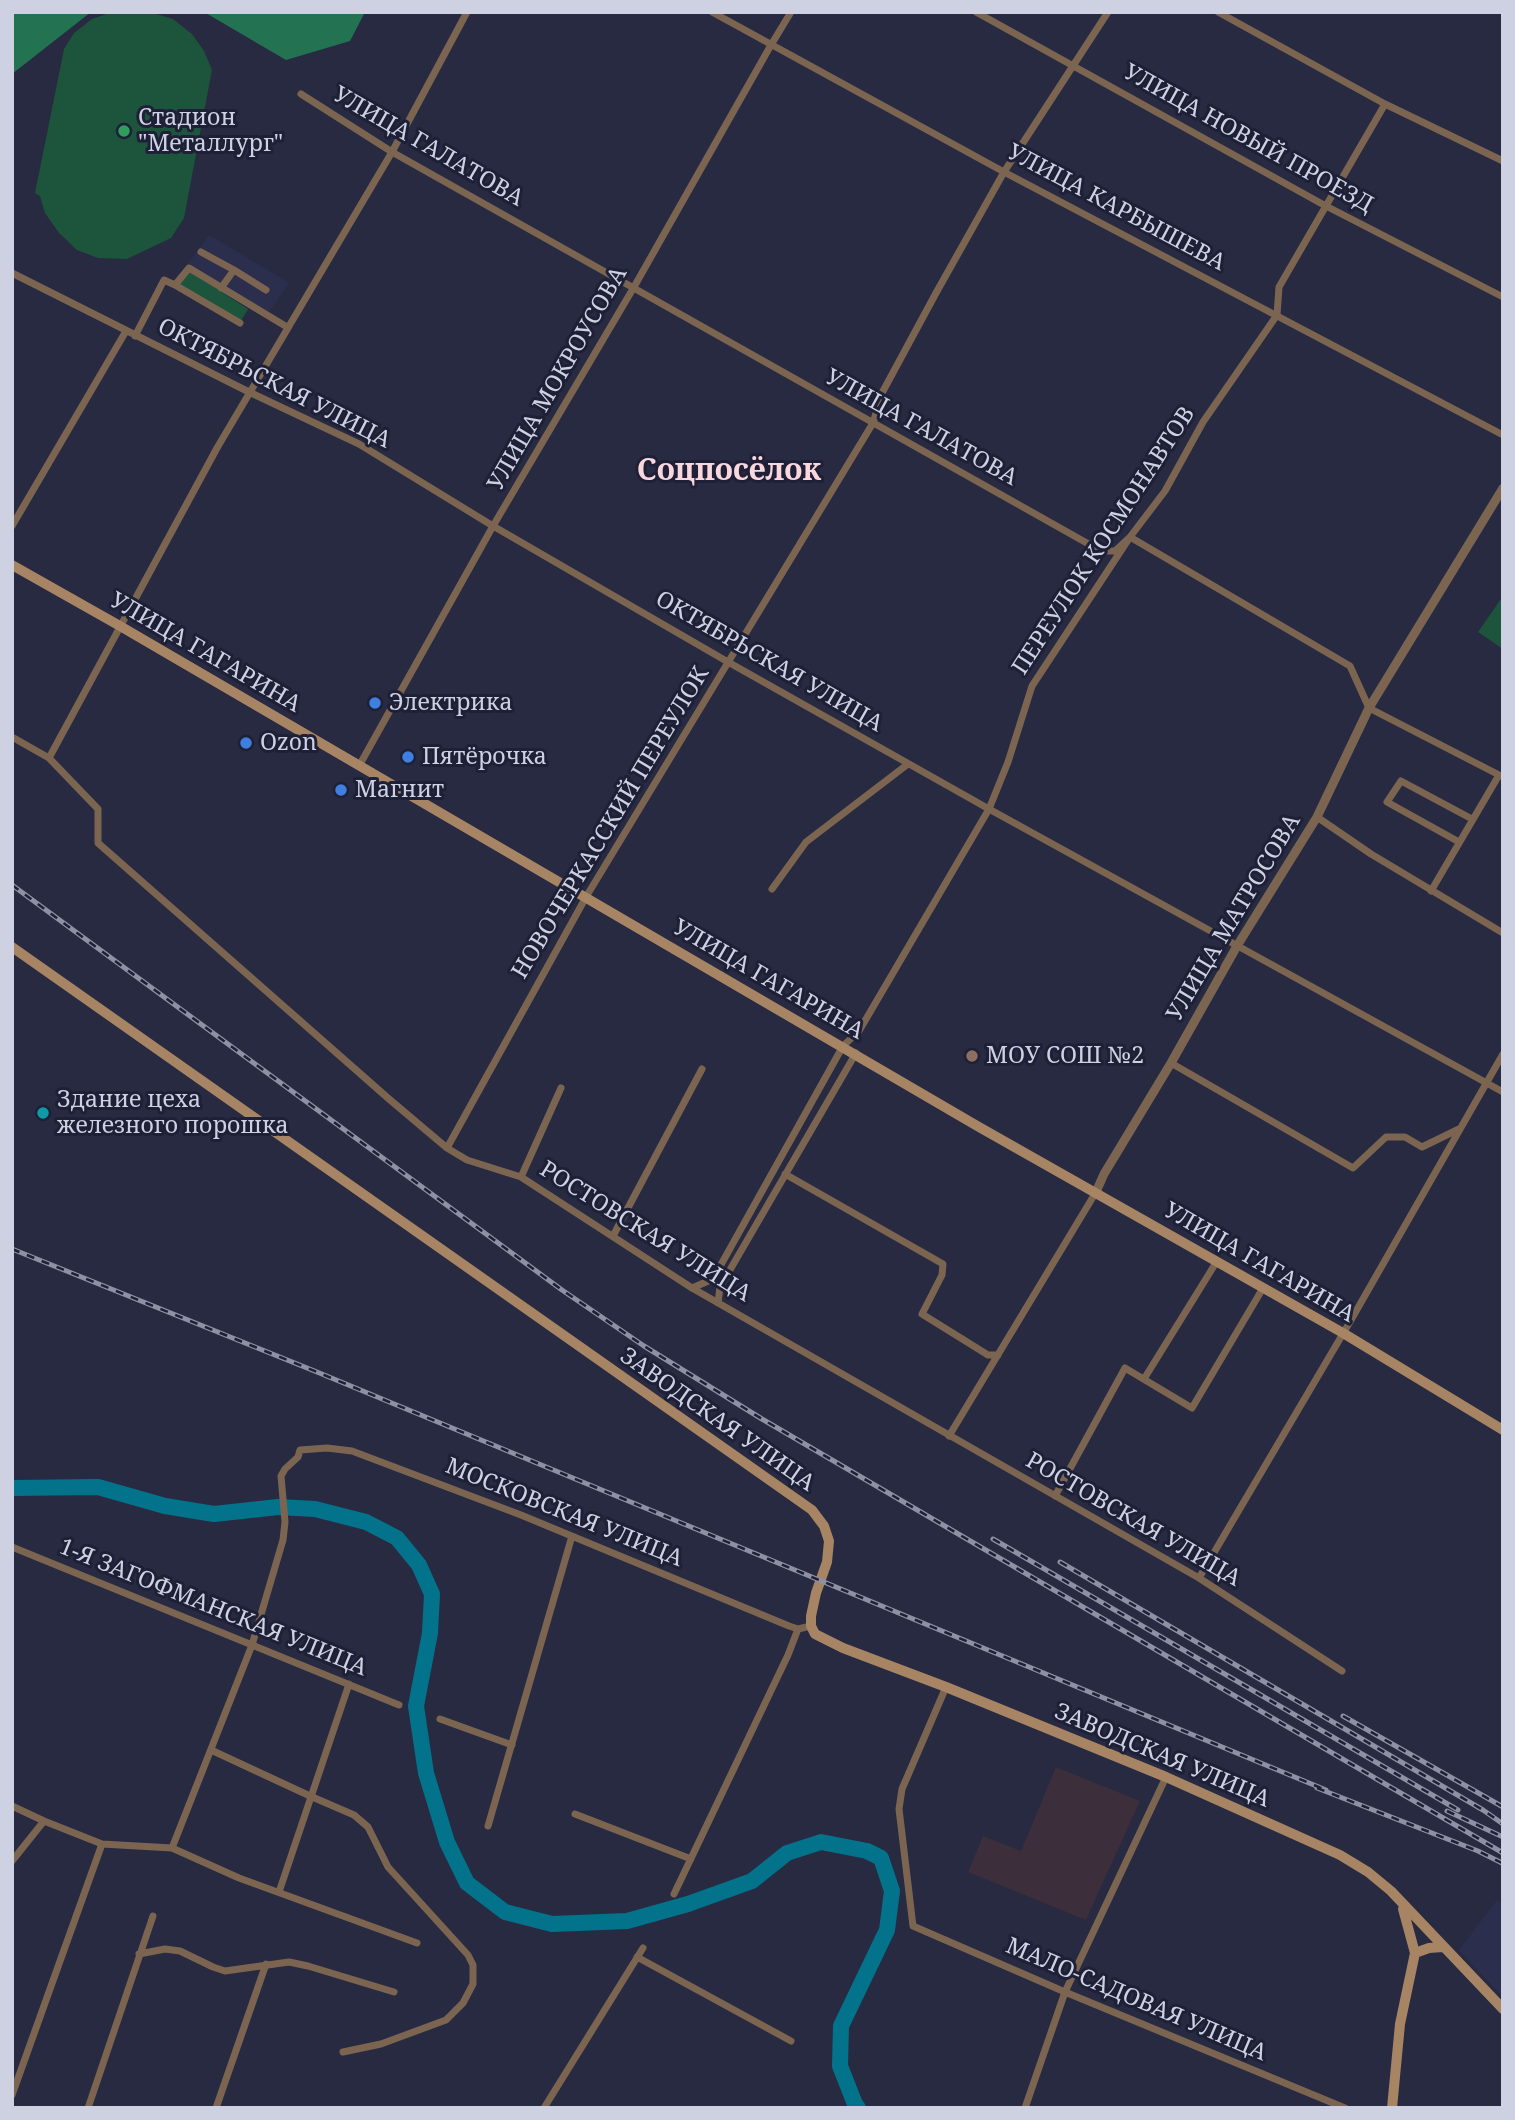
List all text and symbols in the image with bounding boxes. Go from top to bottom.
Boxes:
street label: УЛИЦА НОВЫЙ ПРОЕЗД [1118,59,1378,219]
street label: УЛИЦА ГАЛАТОВА [328,81,528,213]
place label: Стадион "Металлург" [138,104,283,158]
marker: Стадион "Металлург" [116,123,132,139]
street label: УЛИЦА КАРБЫШЕВА [1002,139,1230,277]
street label: УЛИЦА МОКРОУСОВА [482,262,634,496]
street label: ОКТЯБРЬСКАЯ УЛИЦА [153,313,395,455]
street label: УЛИЦА ГАЛАТОВА [820,364,1022,492]
street label: ПЕРЕУЛОК КОСМОНАВТОВ [1007,402,1201,680]
district label: Соцпосёлок [637,453,821,489]
street label: ОКТЯБРЬСКАЯ УЛИЦА [650,586,888,738]
street label: УЛИЦА ГАГАРИНА [105,587,305,719]
street label: НОВОЧЕРКАССКИЙ ПЕРЕУЛОК [507,662,715,984]
place label: Электрика [389,689,513,717]
marker: Электрика [367,695,383,711]
place label: Ozon [260,729,317,757]
marker: Ozon [238,735,254,751]
place label: Пятёрочка [422,743,547,771]
marker: Пятёрочка [400,749,416,765]
place label: Магнит [355,776,444,804]
marker: Магнит [333,782,349,798]
street label: УЛИЦА МАТРОСОВА [1161,809,1307,1027]
street label: УЛИЦА ГАГАРИНА [668,914,868,1046]
place label: МОУ СОШ №2 [986,1042,1144,1070]
marker: МОУ СОШ №2 [964,1048,980,1064]
place label: Здание цеха железного порошка [57,1086,289,1140]
marker: Здание цеха железного порошка [35,1105,51,1121]
street label: РОСТОВСКАЯ УЛИЦА [534,1156,756,1308]
street label: УЛИЦА ГАГАРИНА [1159,1197,1359,1329]
street label: ЗАВОДСКАЯ УЛИЦА [614,1342,820,1498]
street label: РОСТОВСКАЯ УЛИЦА [1021,1447,1245,1593]
street label: МОСКОВСКАЯ УЛИЦА [441,1453,687,1573]
street label: 1-Я ЗАГОФМАНСКАЯ УЛИЦА [55,1533,371,1683]
street label: ЗАВОДСКАЯ УЛИЦА [1050,1698,1274,1814]
street label: МАЛО-САДОВАЯ УЛИЦА [1001,1932,1271,2068]

